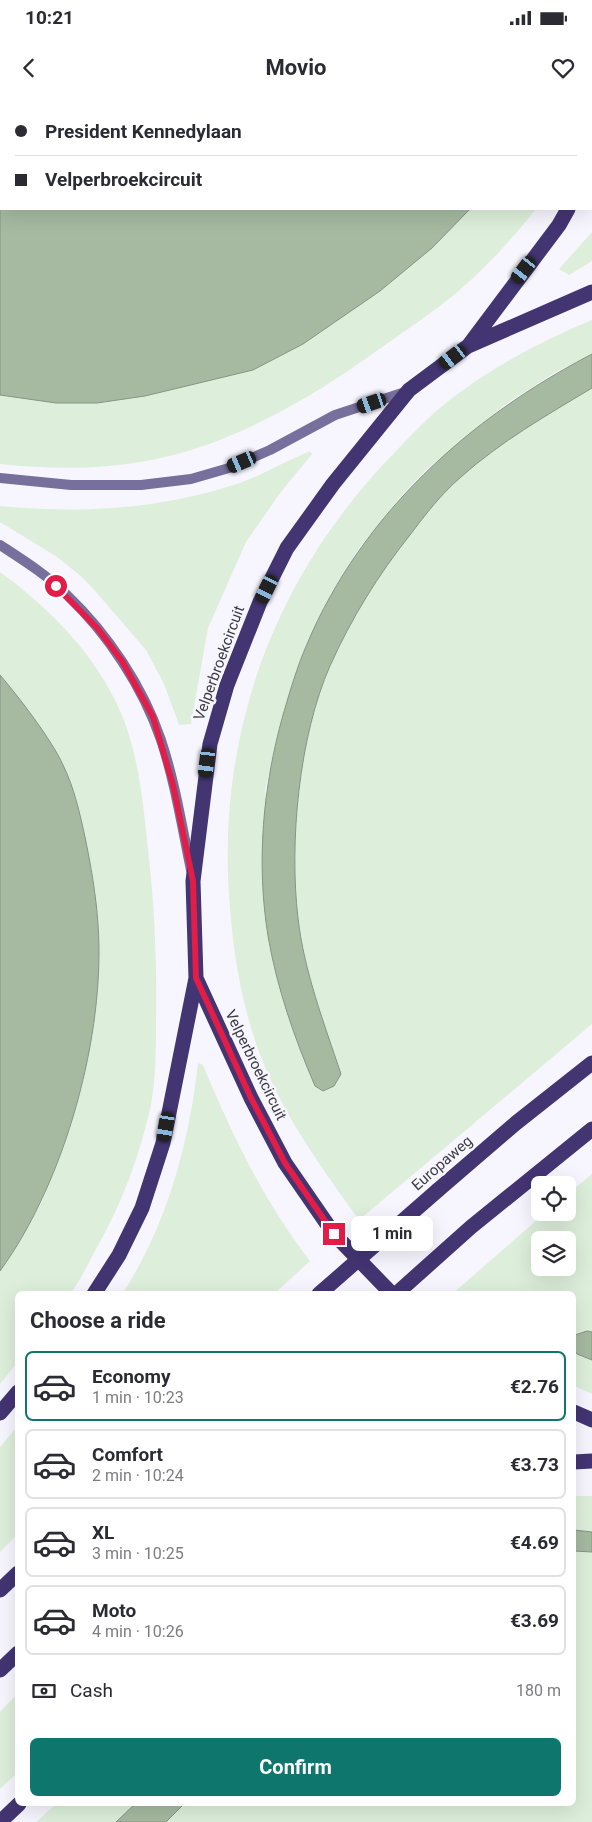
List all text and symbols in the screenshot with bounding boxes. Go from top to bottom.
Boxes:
text: 10:21 [25,6,74,29]
icon: back [15,54,43,82]
icon: heart [549,54,577,82]
text: Movio [266,55,326,80]
text: President Kennedylaan [45,120,242,143]
text: Velperbroekcircuit [45,168,202,191]
car [508,254,539,286]
car [436,342,469,372]
car [355,391,388,415]
car [225,449,258,475]
car [253,572,280,606]
route start [45,575,67,597]
street label: Velperbroekcircuit [190,603,248,723]
car [197,747,216,779]
street label: Velperbroekcircuit [221,1007,291,1123]
car [156,1111,175,1143]
street label: Europaweg [408,1132,476,1194]
map controls [531,1176,576,1276]
button: locate [531,1176,576,1221]
callout: 1 min [352,1216,434,1252]
route end [323,1223,345,1245]
text: 1 min [372,1224,412,1243]
button: layers [531,1231,576,1276]
text: Choose a ride [30,1308,166,1333]
icon: car [32,1364,77,1409]
text: Economy [92,1365,171,1388]
text: €2.76 [510,1375,559,1398]
text: 1 min · 10:23 [92,1388,184,1407]
icon: car [32,1442,77,1487]
text: Comfort [92,1443,163,1466]
text: €3.73 [510,1453,559,1476]
text: 2 min · 10:24 [92,1466,184,1485]
icon: car [32,1520,77,1565]
text: XL [92,1521,114,1544]
text: €4.69 [510,1531,559,1554]
text: 3 min · 10:25 [92,1544,184,1563]
icon: car [32,1598,77,1643]
text: Moto [92,1599,136,1622]
text: €3.69 [510,1609,559,1632]
text: 4 min · 10:26 [92,1622,184,1641]
icon: cash [30,1677,58,1705]
text: Cash [70,1679,113,1702]
text: 180 m [516,1681,561,1700]
button: Confirm [30,1738,561,1796]

